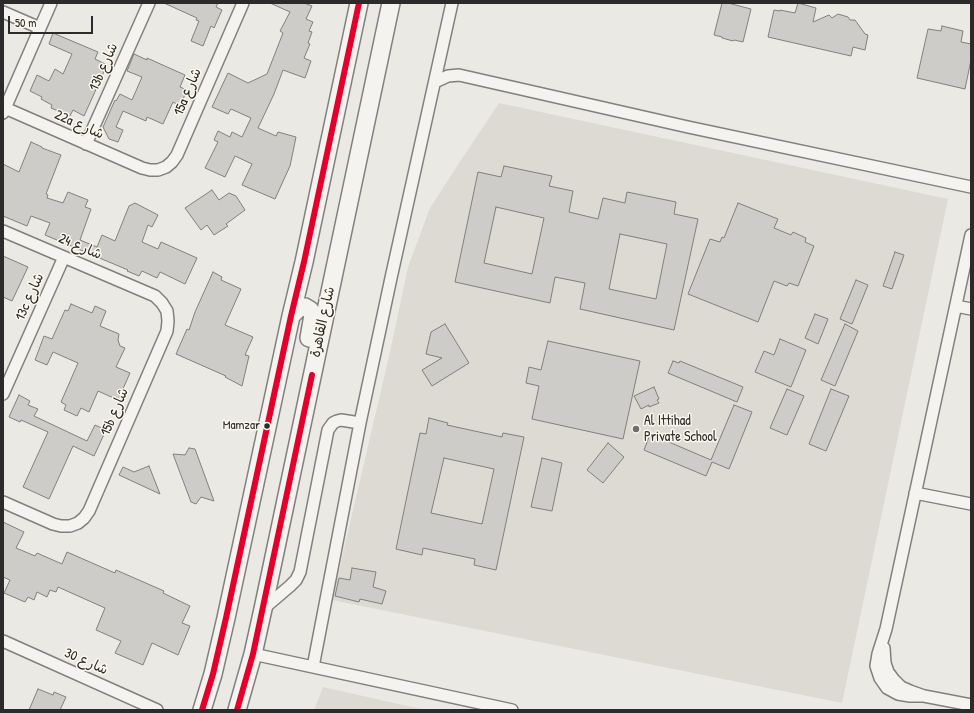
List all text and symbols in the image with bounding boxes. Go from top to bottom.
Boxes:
scale bar [10,8,95,34]
text: 50 m [15,14,36,31]
street label: 13b شارع [86,40,122,94]
street label: 15a شارع [170,66,206,118]
street label: 22a شارع [52,107,106,143]
street label: شارع 24 [56,230,104,264]
street label: 13c شارع [12,271,48,323]
street label: شارع القاهرة [307,285,339,359]
street label: 15b شارع [97,386,133,438]
place label: Al Ittihad Private School [644,413,717,446]
place label: Mamzar [223,418,260,434]
marker: Mamzar [262,421,272,431]
marker: Al Ittihad Private School [631,424,641,434]
street label: شارع 30 [62,645,110,679]

